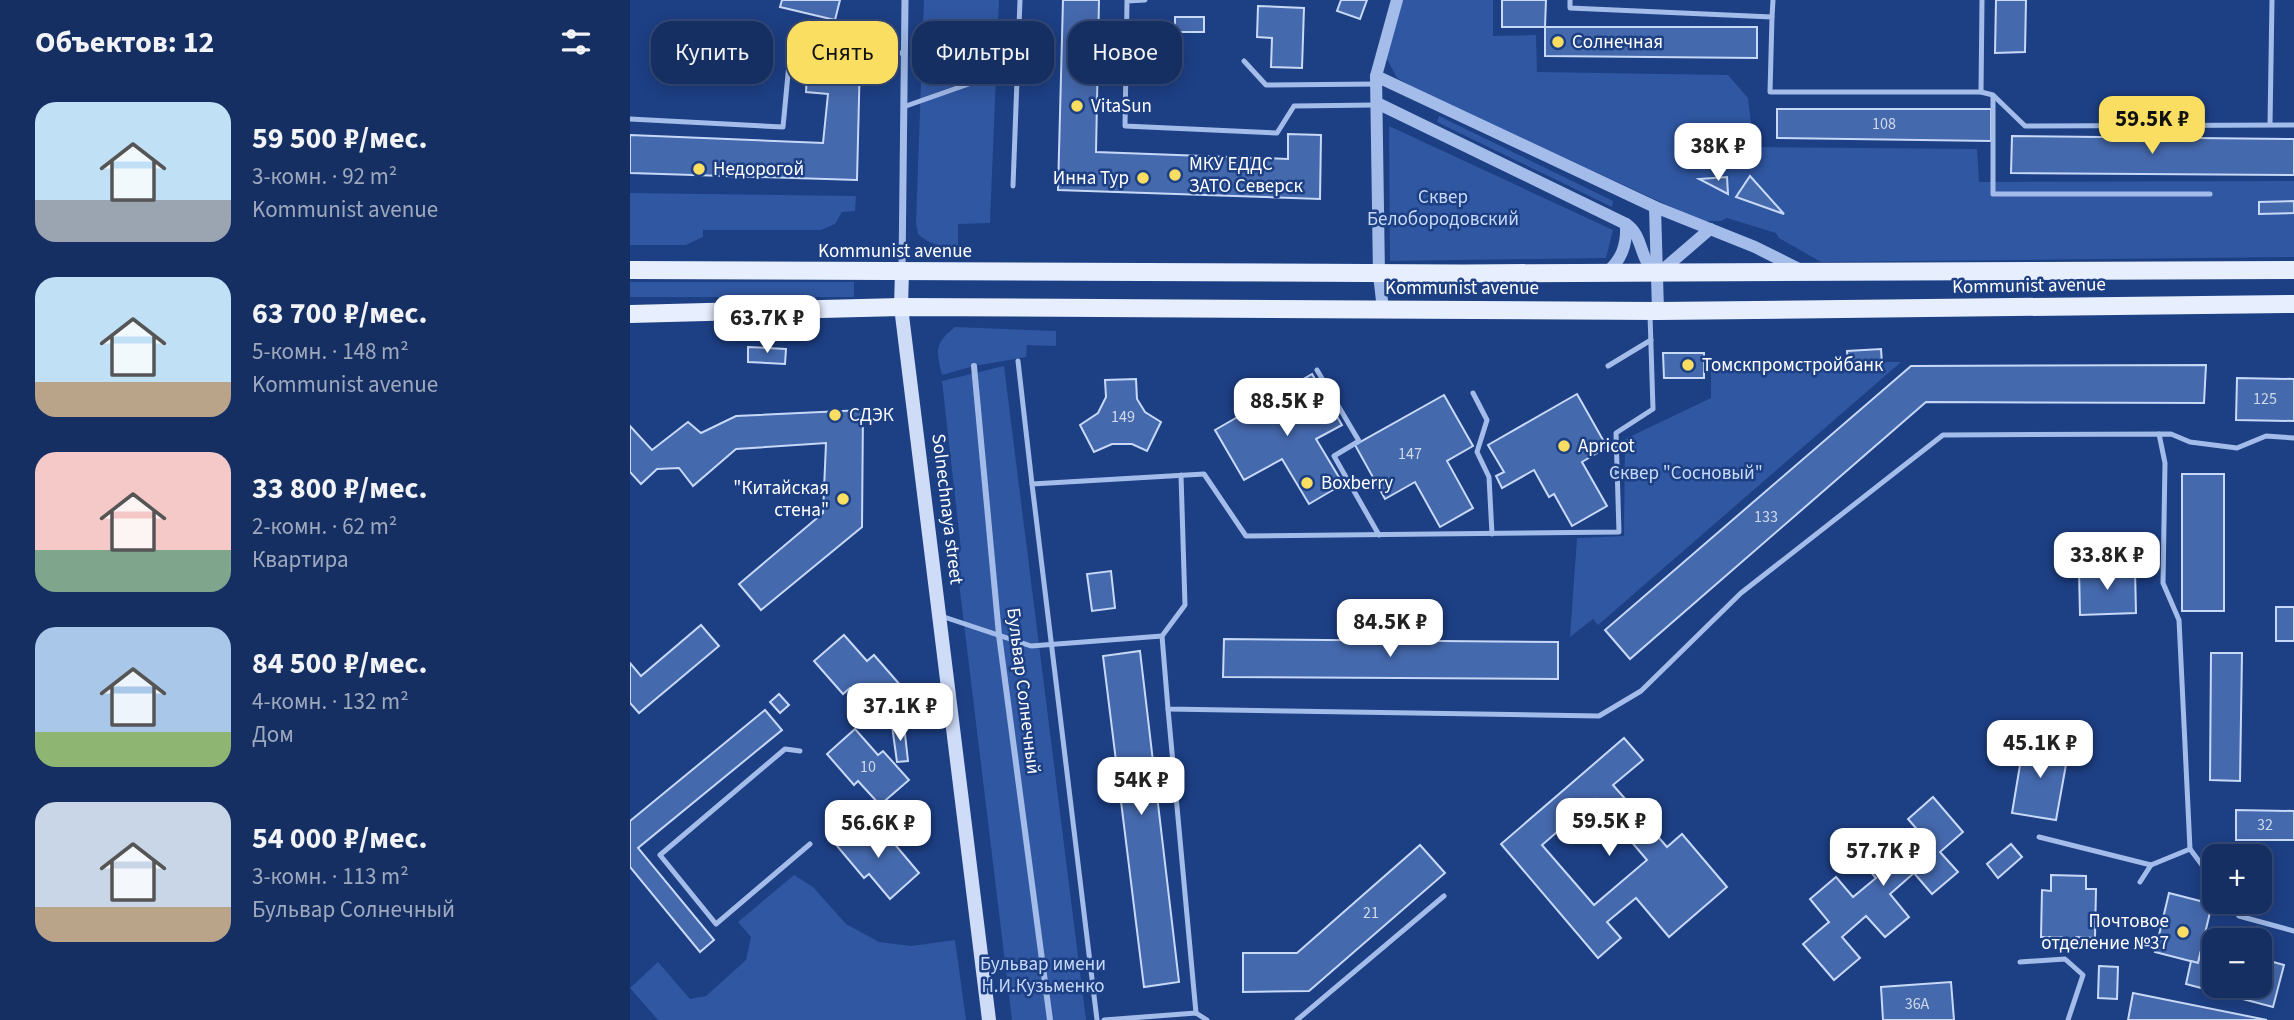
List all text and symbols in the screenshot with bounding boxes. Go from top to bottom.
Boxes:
text: Объектов: 12 [35,21,214,64]
chip: Купить [651,21,773,84]
chip: Снять [787,21,898,84]
chip: Фильтры [912,21,1054,84]
chip: Новое [1068,21,1182,84]
icon: filters [557,23,595,61]
place label: Солнечная [1572,29,1663,56]
marker: Солнечная [1550,34,1566,50]
place label: VitaSun [1091,93,1152,120]
pin: 59.5K ₽ [2087,96,2217,156]
marker: VitaSun [1069,98,1085,114]
text: 59.5K ₽ [2115,102,2189,135]
house number: 108 [1872,113,1896,135]
text: 59 500 ₽/мес. [252,117,428,160]
pin: 38K ₽ [1669,124,1767,183]
text: 38K ₽ [1690,129,1746,162]
icon: home [91,130,175,214]
place label: МКУ ЕДДС ЗАТО Северск [1189,151,1303,200]
place label: Недорогой [713,156,804,183]
text: 3-комн. · 92 m² [252,160,397,193]
marker: Недорогой [691,161,707,177]
place label: Инна Тур [1053,165,1129,192]
marker: МКУ ЕДДС ЗАТО Северск [1167,167,1183,183]
marker: Инна Тур [1135,170,1151,186]
park label: Сквер Белобородовский [1367,184,1519,233]
text: Kommunist avenue [252,193,438,226]
street label: Kommunist avenue [818,238,972,265]
street label: Kommunist avenue [1952,271,2106,301]
street label: Kommunist avenue [1385,275,1539,302]
text: 63 700 ₽/мес. [252,292,428,335]
pin: 63.7K ₽ [702,296,832,355]
text: 63.7K ₽ [730,301,804,334]
icon: home [91,305,175,389]
text: 5-комн. · 148 m² [252,335,409,368]
place label: Томскпромстройбанк [1702,352,1884,379]
marker: Томскпромстройбанк [1680,357,1696,373]
text: Kommunist avenue [252,368,438,401]
pin: 88.5K ₽ [1222,378,1352,438]
text: 88.5K ₽ [1250,384,1324,417]
house number: 125 [2253,388,2277,410]
place label: СДЭК [849,402,894,429]
house number: 149 [1111,406,1135,428]
marker: СДЭК [827,407,843,423]
street label: Solnechnaya street [924,432,970,586]
place label: Apricot [1578,433,1635,460]
marker: Apricot [1556,438,1572,454]
house number: 147 [1398,443,1422,465]
park label: Сквер "Сосновый" [1609,460,1763,487]
text: 33 800 ₽/мес. [252,467,428,510]
place label: Boxberry [1321,470,1393,497]
place label: "Китайская стена" [733,475,829,524]
marker: Boxberry [1299,475,1315,491]
icon: home [91,480,175,564]
marker: "Китайская стена" [835,491,851,507]
house number: 133 [1754,506,1778,528]
text: 2-комн. · 62 m² [252,510,397,543]
pin: 33.8K ₽ [2042,532,2172,592]
text: 33.8K ₽ [2070,538,2144,571]
text: Квартира [252,543,349,576]
pin: 84.5K ₽ [1325,600,1455,659]
text: 84.5K ₽ [1353,605,1427,638]
street label: Бульвар Солнечный [999,606,1047,776]
text: 84 500 ₽/мес. [252,642,428,685]
icon: home [91,655,175,739]
pin: 37.1K ₽ [835,684,965,743]
text: 4-комн. · 132 m² [252,685,409,718]
text: 37.1K ₽ [863,689,937,722]
text: Дом [252,718,294,751]
pin: 45.1K ₽ [1975,720,2105,780]
text: 45.1K ₽ [2003,726,2077,759]
house number: 10 [860,756,876,778]
pin: 54K ₽ [1092,758,1190,817]
text: 54K ₽ [1113,763,1169,796]
pin: 59.5K ₽ [1544,798,1674,858]
pin: 56.6K ₽ [813,800,943,860]
text: 59.5K ₽ [1572,804,1646,837]
text: 56.6K ₽ [841,806,915,839]
house number: 32 [2257,814,2273,836]
text: 54 000 ₽/мес. [252,817,428,860]
pin: 57.7K ₽ [1818,828,1948,888]
icon: home [91,830,175,914]
text: 57.7K ₽ [1846,834,1920,867]
map controls [2202,844,2272,998]
button: + [2202,844,2272,914]
text: 3-комн. · 113 m² [252,860,409,893]
text: Бульвар Солнечный [252,893,455,926]
house number: 21 [1363,902,1379,924]
place label: Почтовое отделение №37 [2041,908,2169,957]
marker: Почтовое отделение №37 [2175,924,2191,940]
button: − [2202,928,2272,998]
park label: Бульвар имени Н.И.Кузьменко [980,951,1106,1000]
house number: 36А [1905,993,1930,1015]

